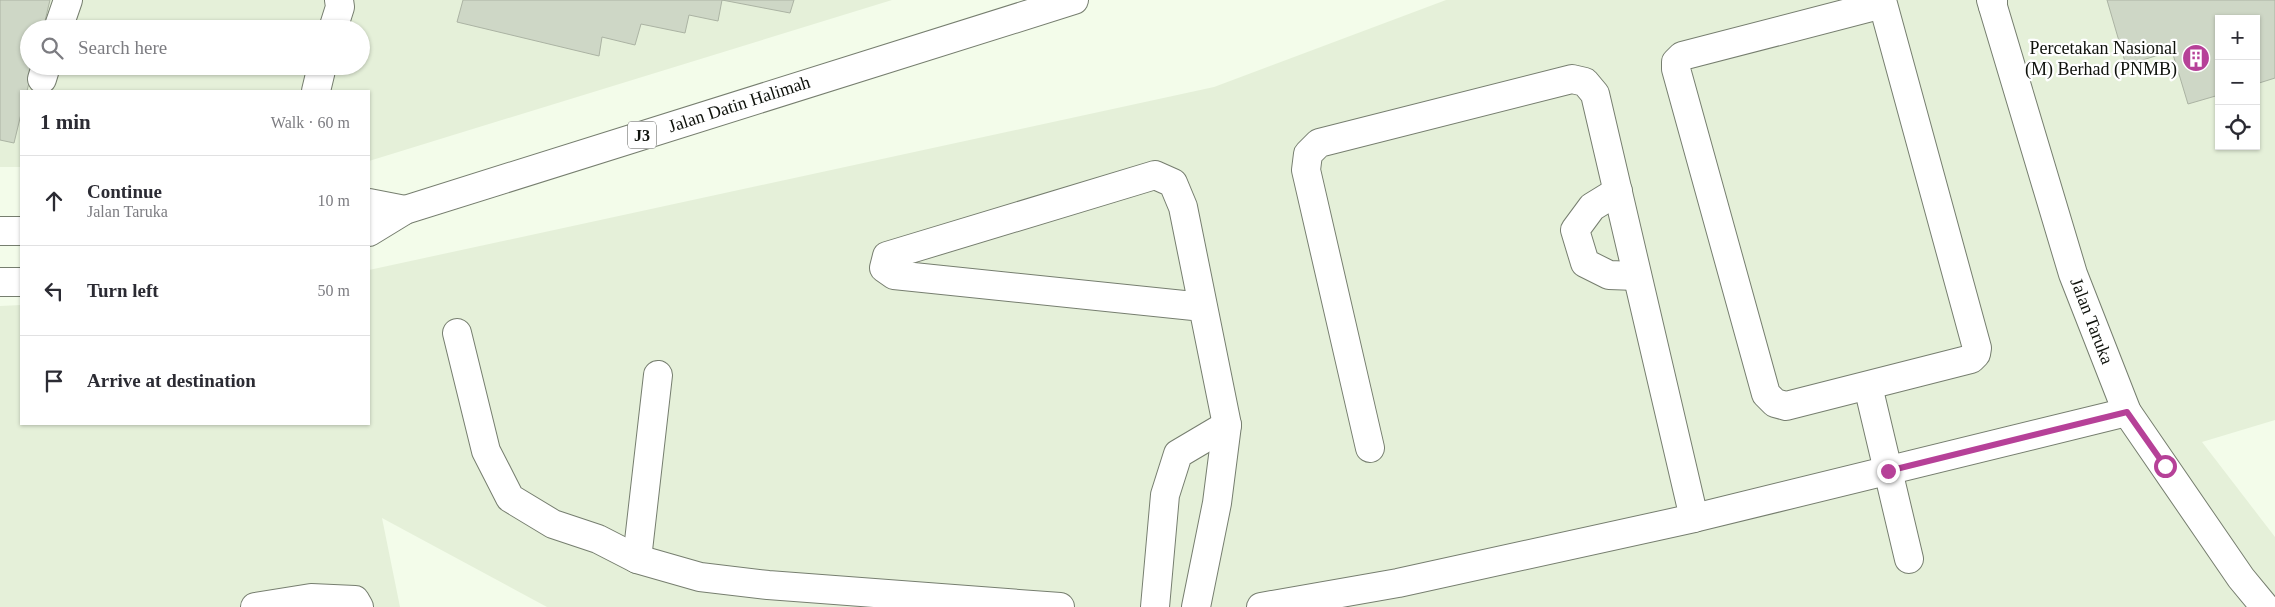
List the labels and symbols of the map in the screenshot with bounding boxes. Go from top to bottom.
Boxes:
place label: Percetakan Nasional (M) Berhad (PNMB) [2025,38,2177,80]
building icon: Percetakan Nasional (M) Berhad (PNMB) [2181,43,2211,73]
street label: Jalan Datin Halimah [666,72,812,136]
road number: J3 [628,122,656,148]
street label: Jalan Taruka [2066,275,2118,367]
route start [2154,455,2177,478]
route end [1877,460,1900,483]

